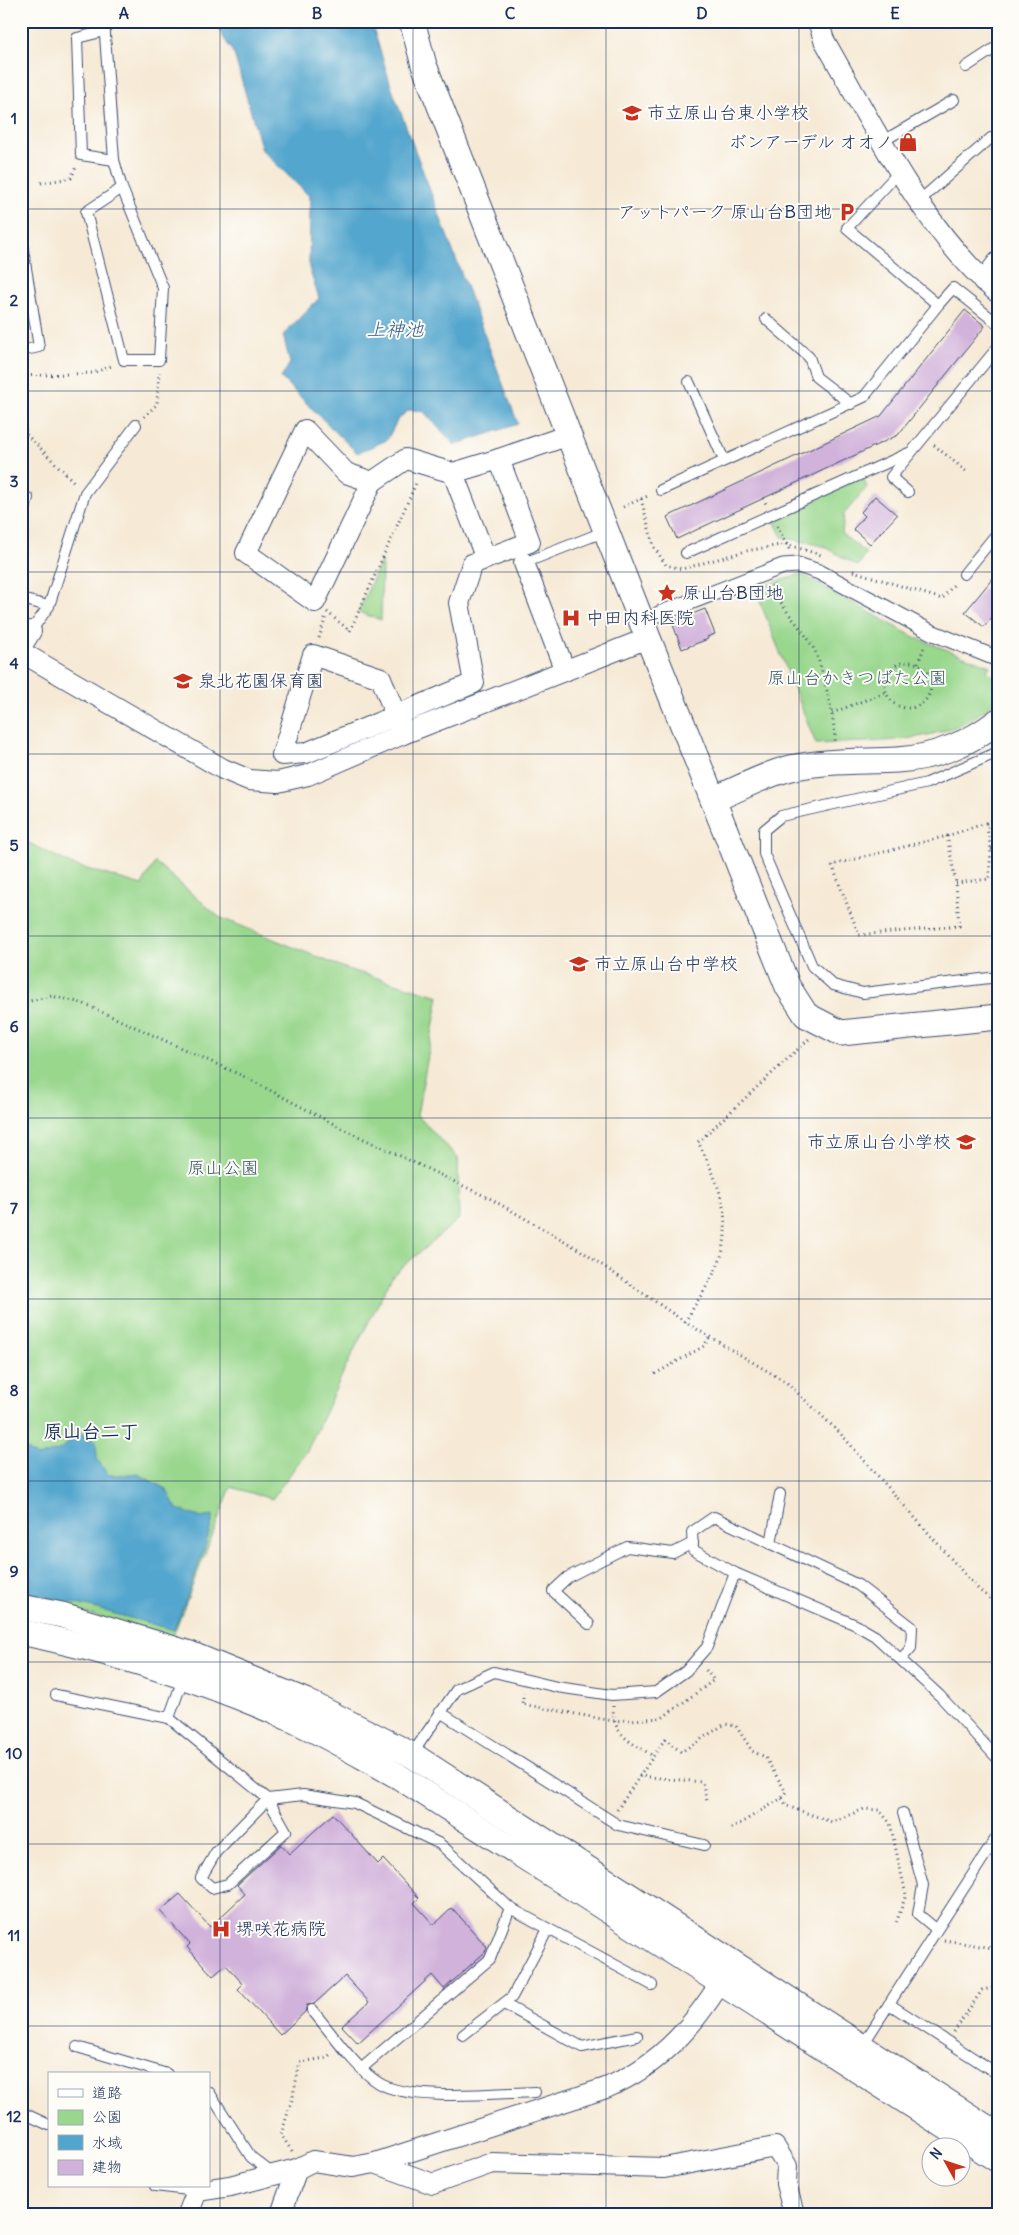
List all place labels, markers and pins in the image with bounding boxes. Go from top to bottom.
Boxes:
place label: 市立原山台東小学校 [647,101,809,124]
school or university icon: 市立原山台東小学校 [621,102,643,124]
place label: ボンアーデル オオノ [729,130,893,153]
shop icon: ボンアーデル オオノ [897,131,919,153]
place label: アットパーク 原山台B団地 [618,200,832,223]
parking icon: アットパーク 原山台B団地 [836,201,858,223]
place label: 原山台B団地 [682,581,784,604]
place icon: 原山台B団地 [656,582,678,604]
place label: 中田内科医院 [586,606,694,629]
hospital icon: 中田内科医院 [560,607,582,629]
place label: 泉北花園保育園 [198,669,324,692]
school or university icon: 泉北花園保育園 [172,670,194,692]
place label: 市立原山台中学校 [594,952,738,975]
school or university icon: 市立原山台中学校 [568,953,590,975]
place label: 市立原山台小学校 [807,1130,951,1153]
school or university icon: 市立原山台小学校 [955,1131,977,1153]
place label: 堺咲花病院 [236,1917,326,1940]
hospital icon: 堺咲花病院 [210,1918,232,1940]

